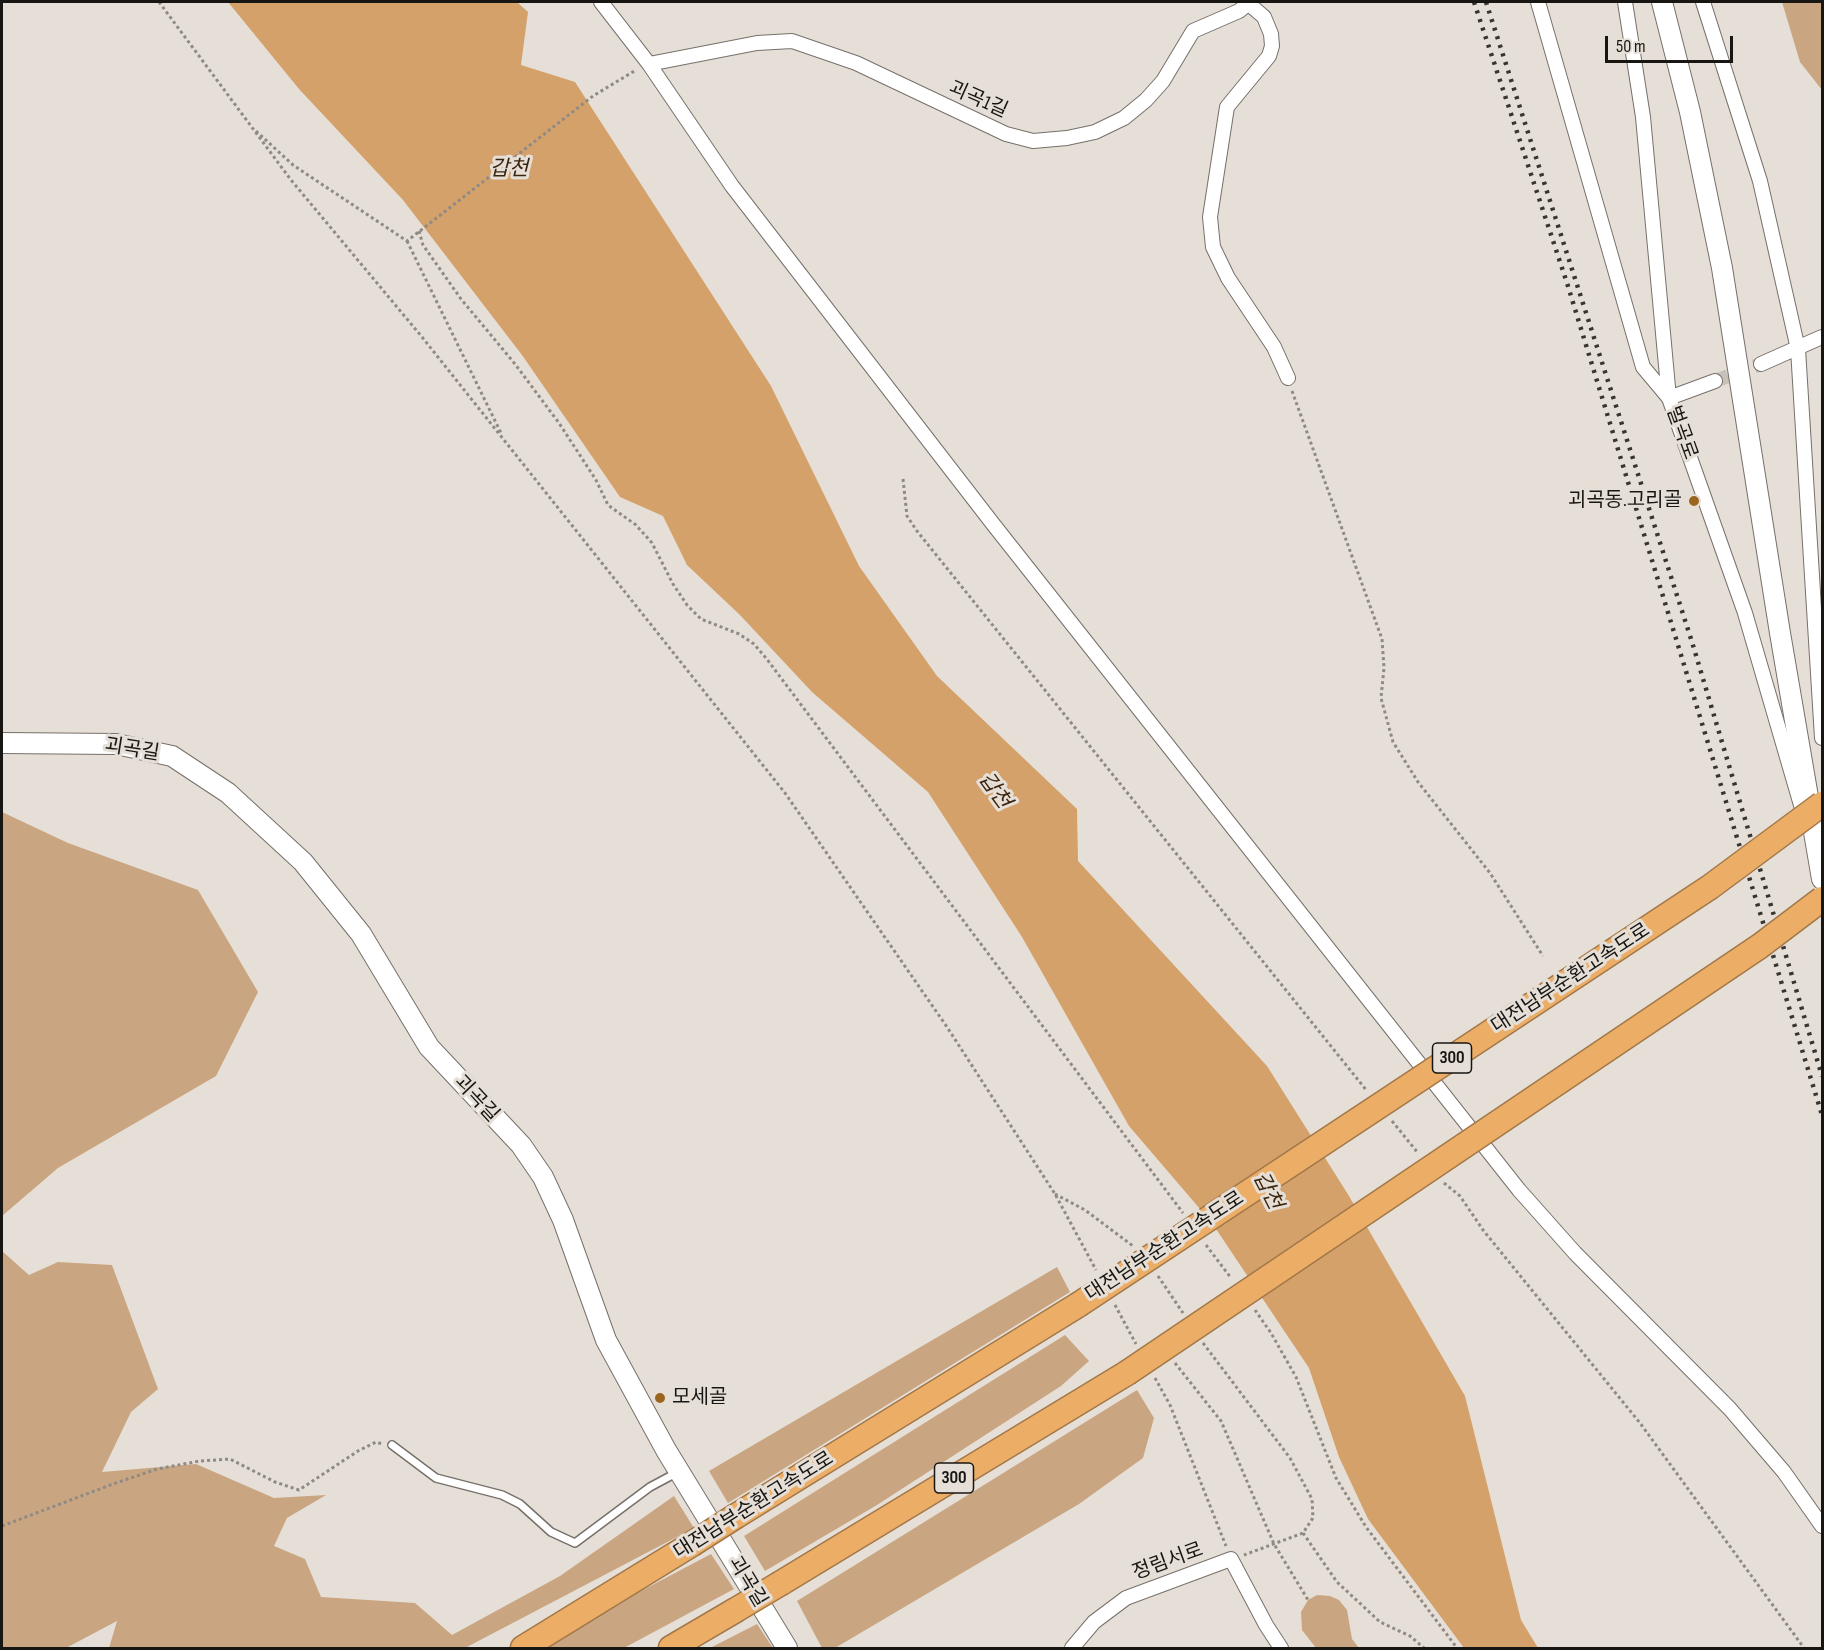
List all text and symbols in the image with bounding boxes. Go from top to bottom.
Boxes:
scale bar [1608,24,1736,62]
text: 50 m [1616,36,1646,57]
street label: 괴곡1길 [945,76,1011,124]
water label: 갑천 [490,157,528,183]
street label: 벌곡로 [1660,403,1702,463]
place label: 괴곡동.고리골 [1568,489,1682,513]
marker: 괴곡동.고리골 [1687,494,1701,508]
street label: 괴곡길 [103,734,161,766]
water label: 갑천 [972,768,1016,814]
street label: 대전남부순환고속도로 [1487,919,1655,1039]
road number: 300 [1432,1043,1472,1073]
street label: 괴곡길 [448,1071,504,1127]
water label: 갑천 [1247,1168,1287,1214]
street label: 대전남부순환고속도로 [1081,1187,1249,1307]
place label: 모세골 [672,1386,727,1410]
marker: 모세골 [653,1391,667,1405]
street label: 대전남부순환고속도로 [670,1447,838,1565]
road number: 300 [934,1463,974,1493]
street label: 정림서로 [1129,1538,1207,1586]
street label: 괴곡길 [722,1552,772,1612]

